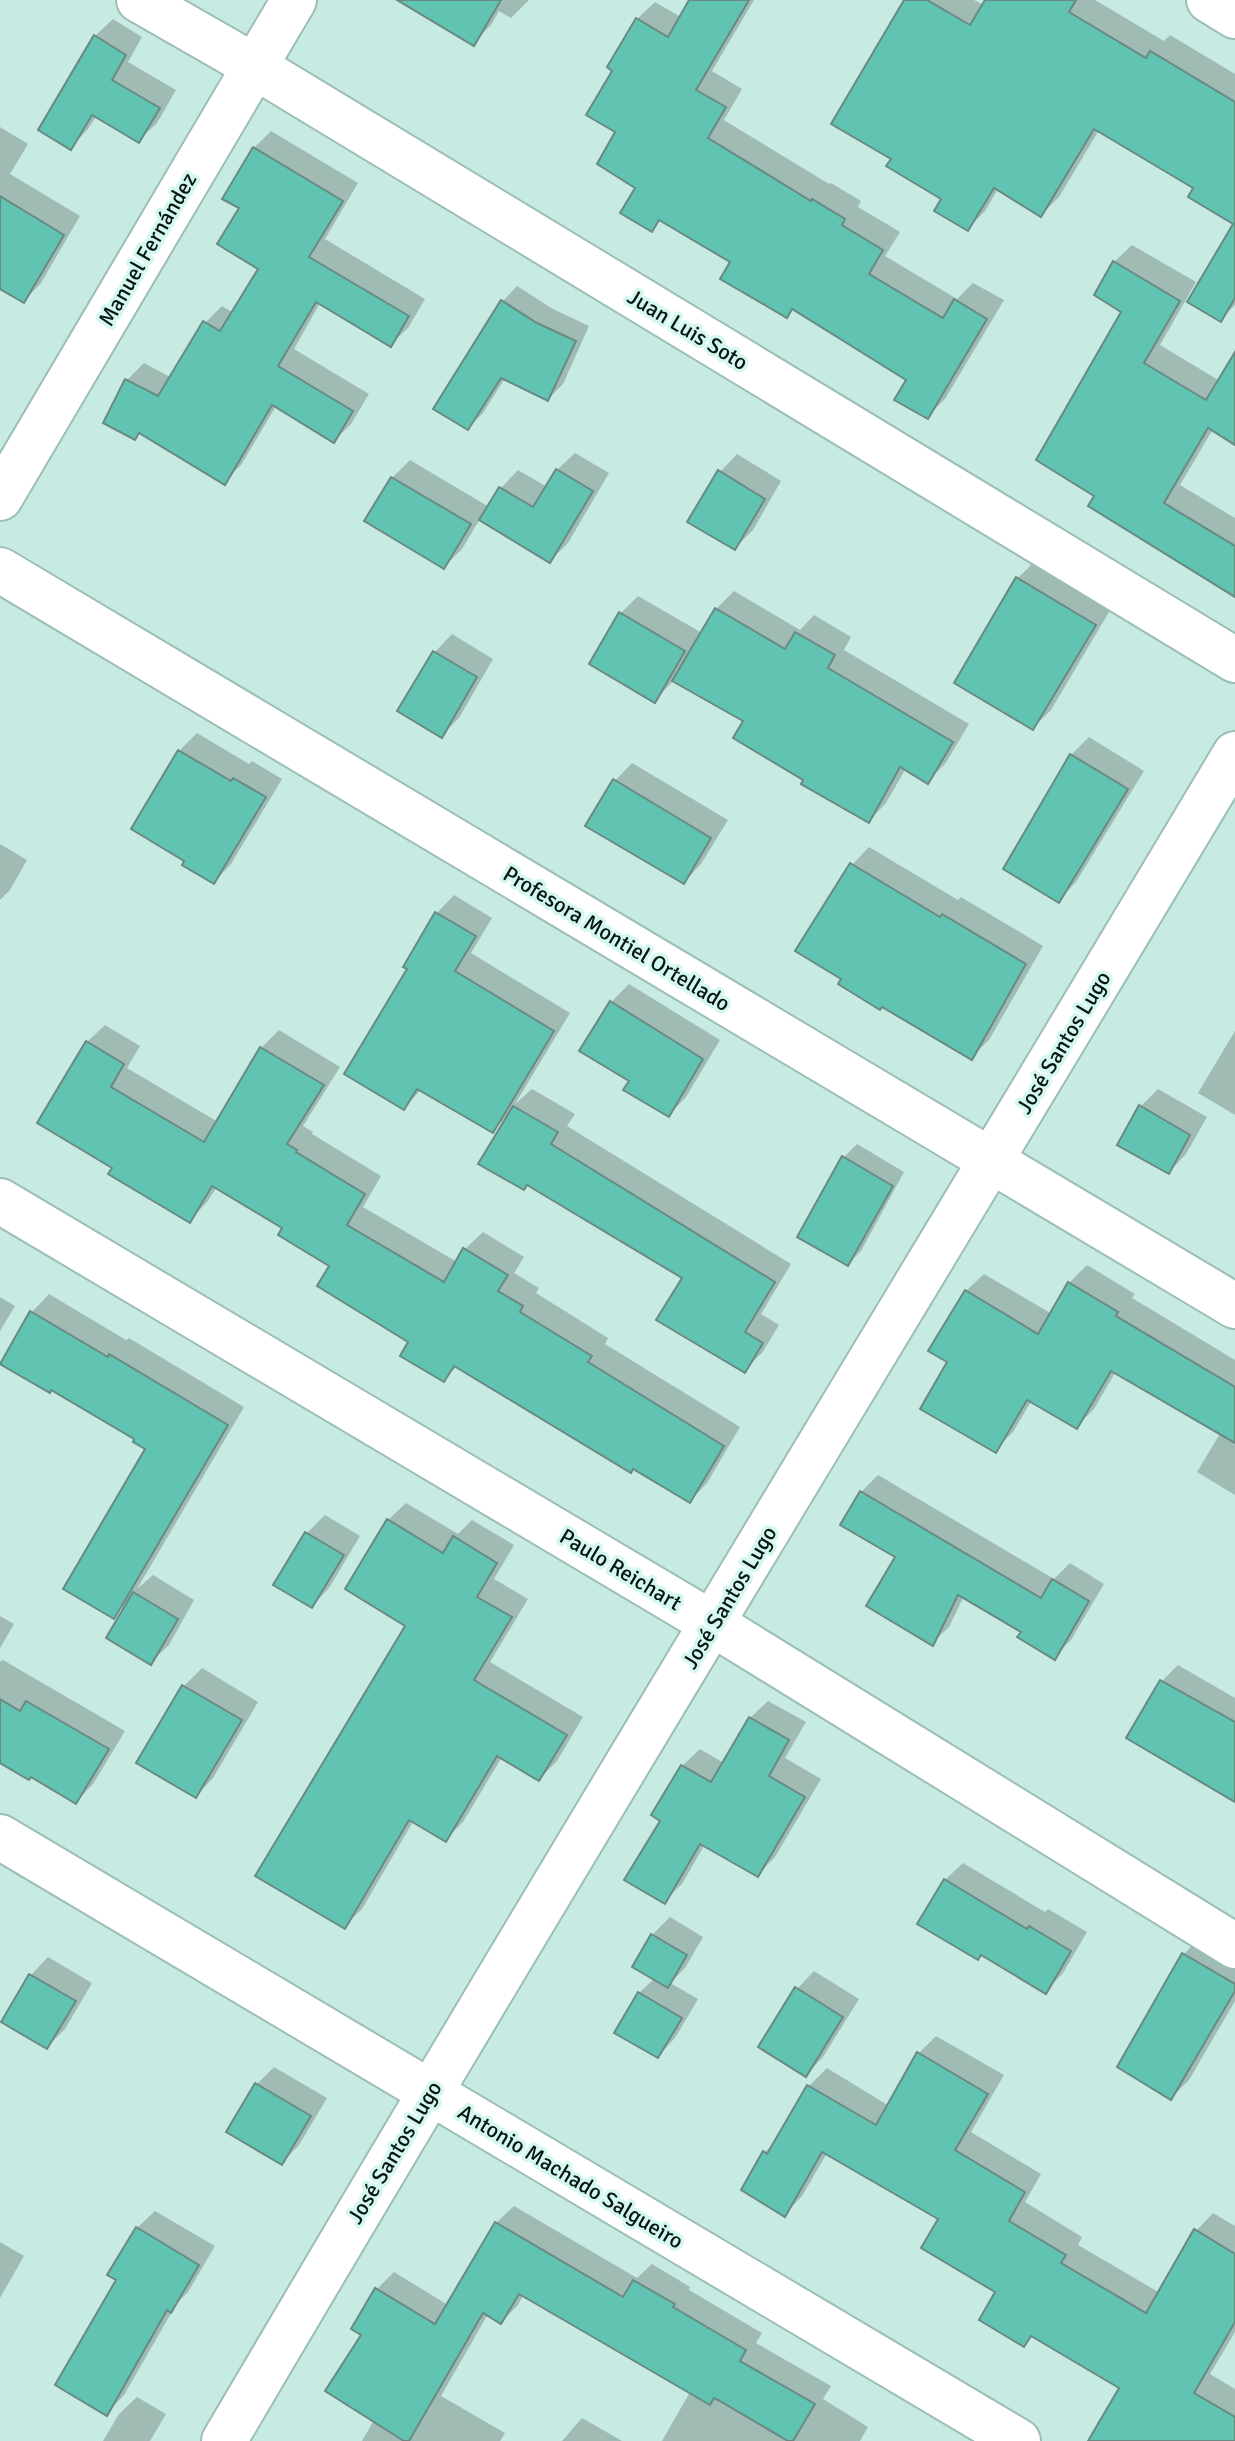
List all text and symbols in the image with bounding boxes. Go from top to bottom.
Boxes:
street label: Manuel Fernández [93,168,202,331]
street label: Juan Luis Soto [623,283,753,376]
street label: Profesora Montiel Ortellado [498,860,735,1017]
street label: José Santos Lugo [1010,966,1117,1118]
street label: José Santos Lugo [676,1521,783,1673]
street label: Paulo Reichart [555,1522,687,1617]
street label: José Santos Lugo [341,2076,448,2228]
street label: Antonio Machado Salgueiro [453,2098,688,2254]

